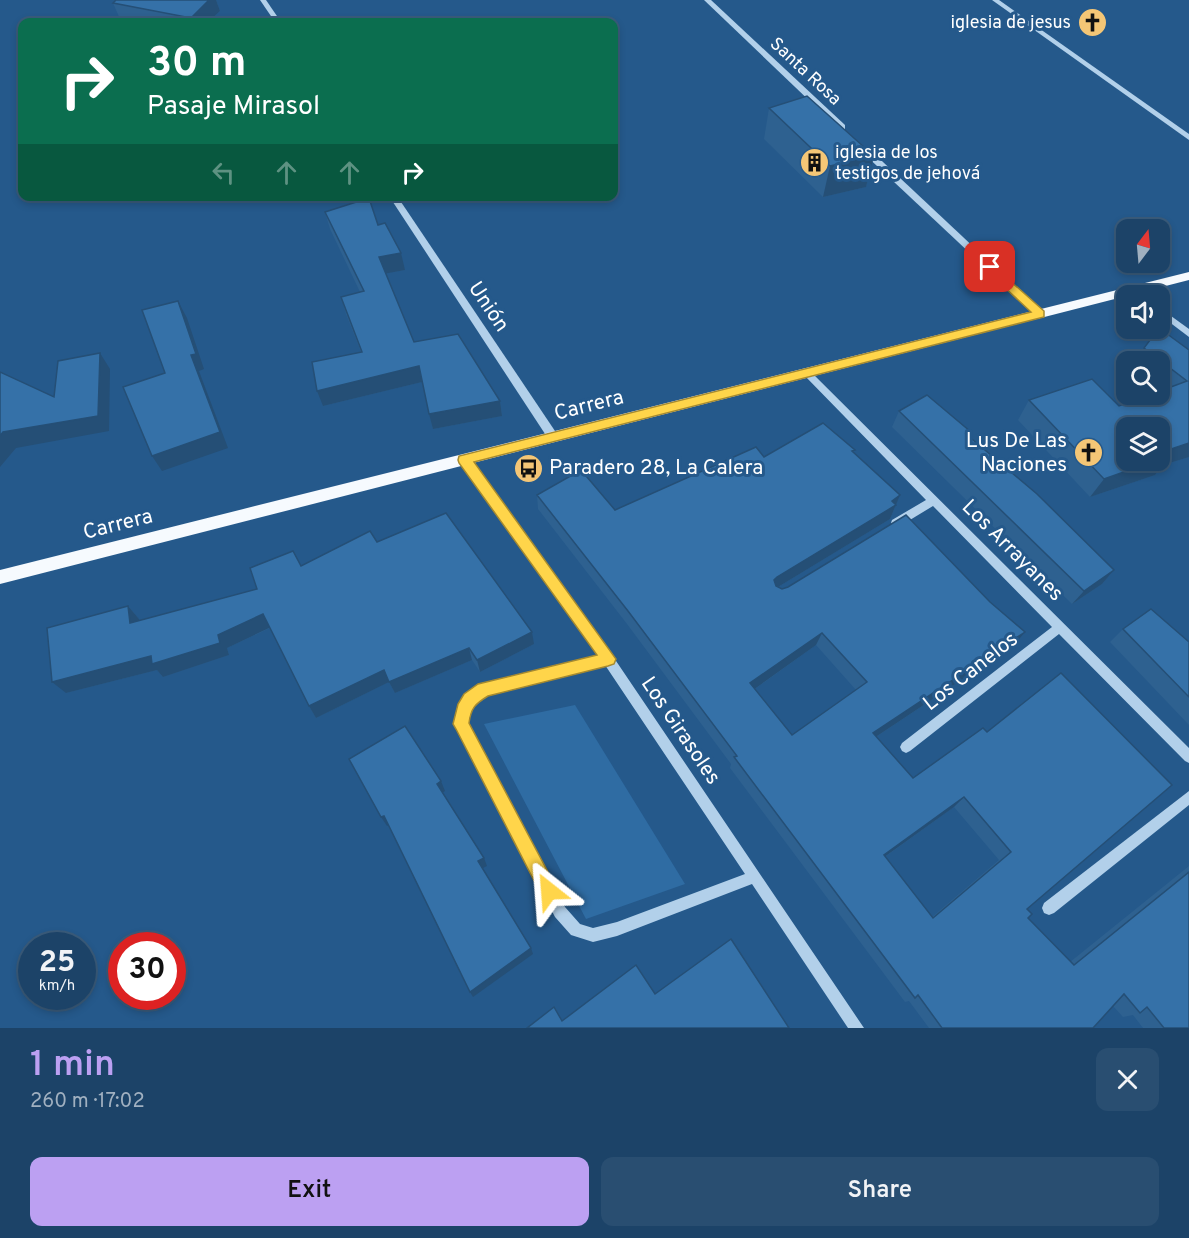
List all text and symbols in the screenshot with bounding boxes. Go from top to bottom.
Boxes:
church icon: iglesia de jesus [1076,7,1108,39]
place label: iglesia de jesus [950,12,1071,35]
street label: Santa Rosa [764,33,846,111]
text: 30 m [147,38,246,91]
icon: right [48,42,126,120]
text: Pasaje Mirasol [147,90,320,124]
place label: iglesia de los testigos de jehová [835,142,980,186]
building icon: iglesia de los testigos de jehová [798,147,830,179]
icon: left [207,156,240,189]
icon: ahead [270,156,303,189]
icon: ahead [333,156,366,189]
icon: right [396,156,429,189]
north arrow [1116,219,1170,273]
map controls [1116,219,1170,471]
pin [964,241,1015,292]
icon: arrive [973,250,1006,283]
street label: Unión [461,277,515,337]
button: sound [1116,285,1170,339]
button: search [1116,351,1170,405]
street label: Carrera [551,384,627,428]
button: layers [1116,417,1170,471]
place label: Lus De Las Naciones [966,428,1067,479]
church icon: Lus De Las Naciones [1072,437,1104,469]
bus stop icon: Paradero 28, La Calera [512,452,544,484]
place label: Paradero 28, La Calera [549,455,763,482]
street label: Los Arrayanes [955,494,1069,608]
street label: Carrera [80,503,156,547]
street label: Los Canelos [918,627,1024,717]
street label: Los Girasoles [634,672,726,790]
position arrow [517,859,581,923]
speed limit sign: 30 [108,932,186,1010]
text: 25 [39,945,75,982]
text: km/h [39,977,75,996]
text: 1 min [30,1043,115,1089]
button: close [1096,1048,1159,1111]
text: 260 m · 17:02 [30,1089,145,1115]
button: Exit [30,1157,589,1226]
button: Share [601,1157,1159,1226]

